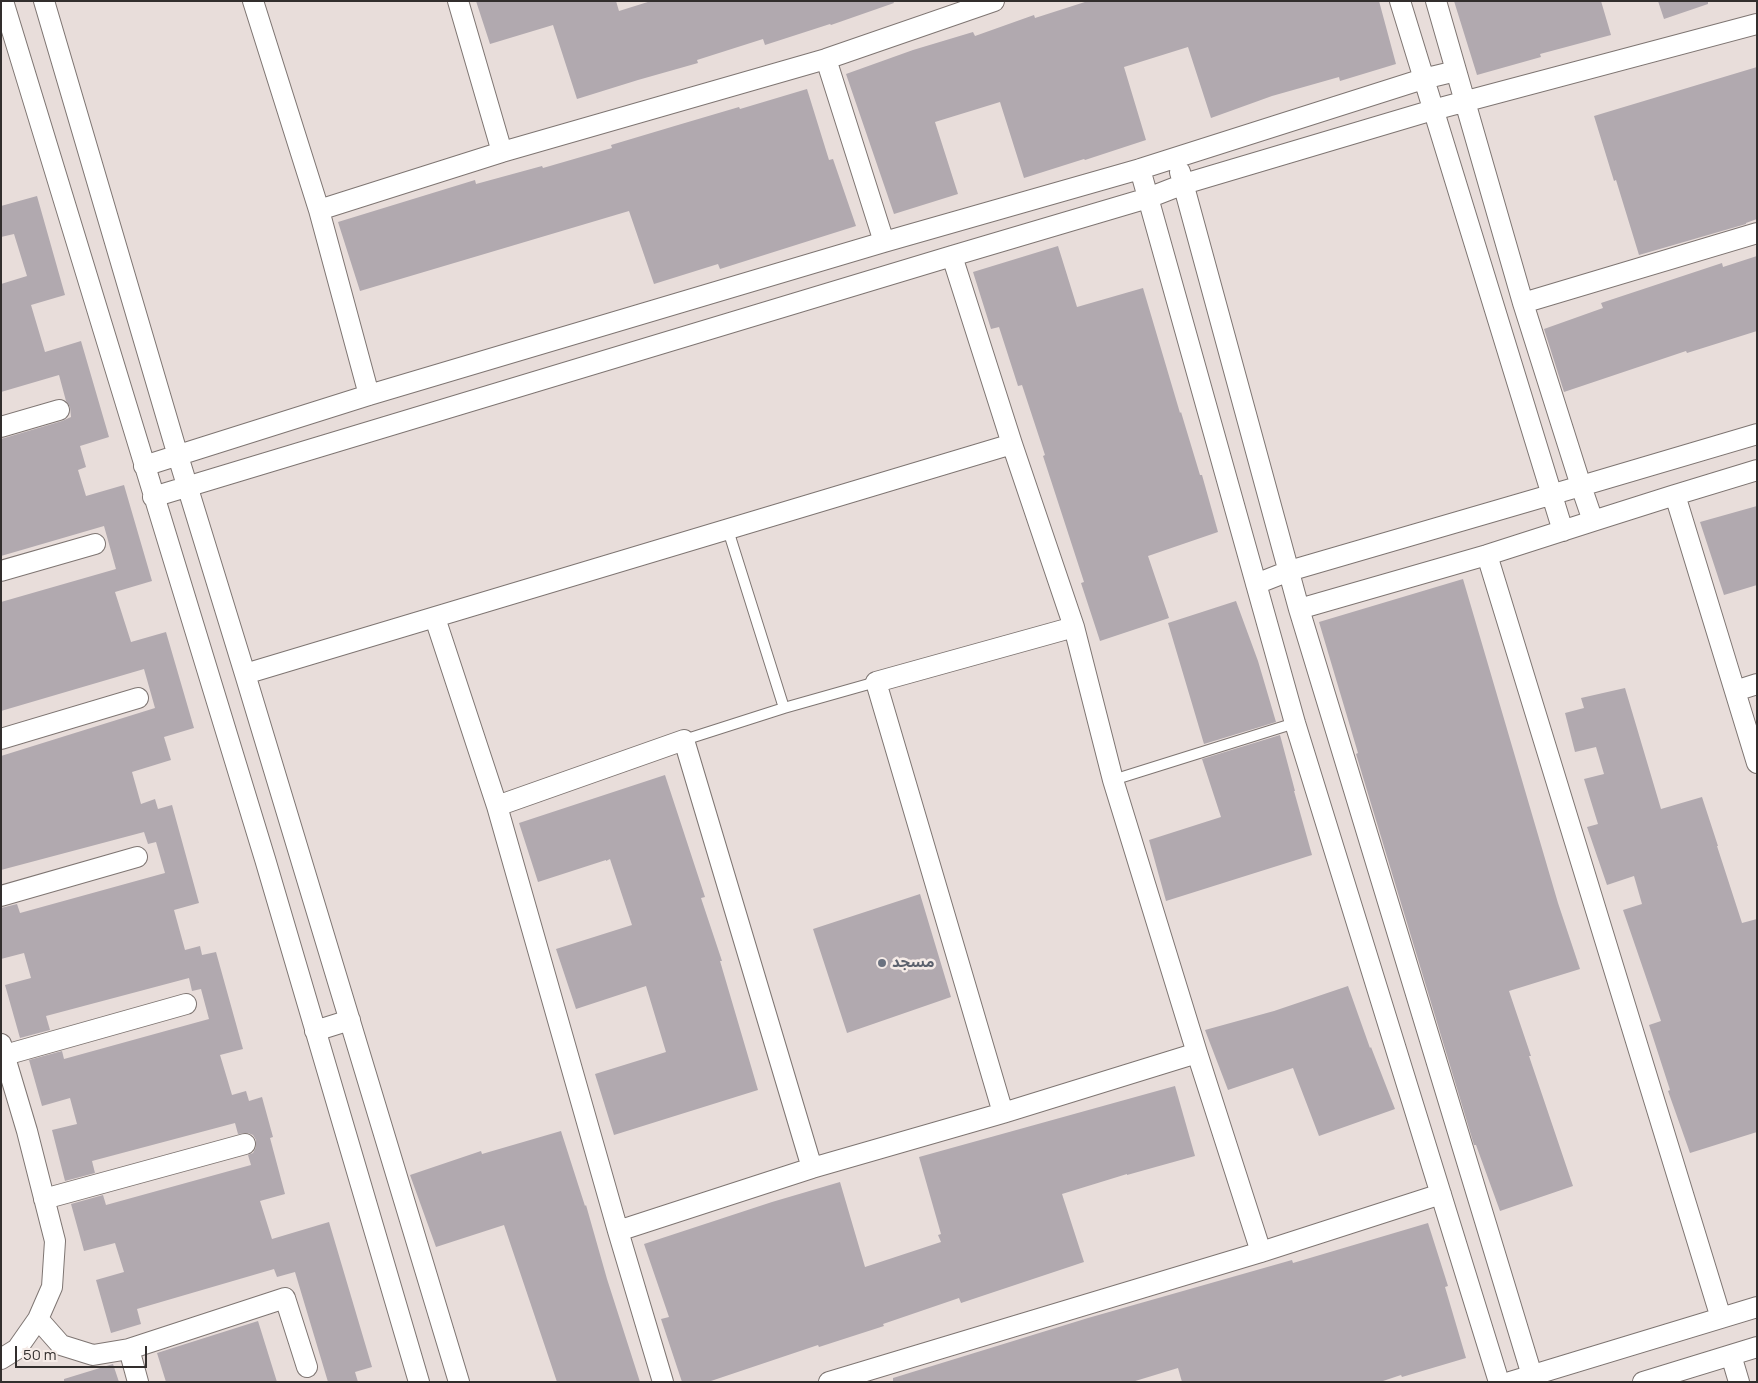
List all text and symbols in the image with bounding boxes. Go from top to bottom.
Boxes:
place label: مسجد [892,954,934,972]
marker: مسجد [876,957,888,969]
scale bar [18,1336,150,1368]
text: 50 m [23,1344,57,1365]

